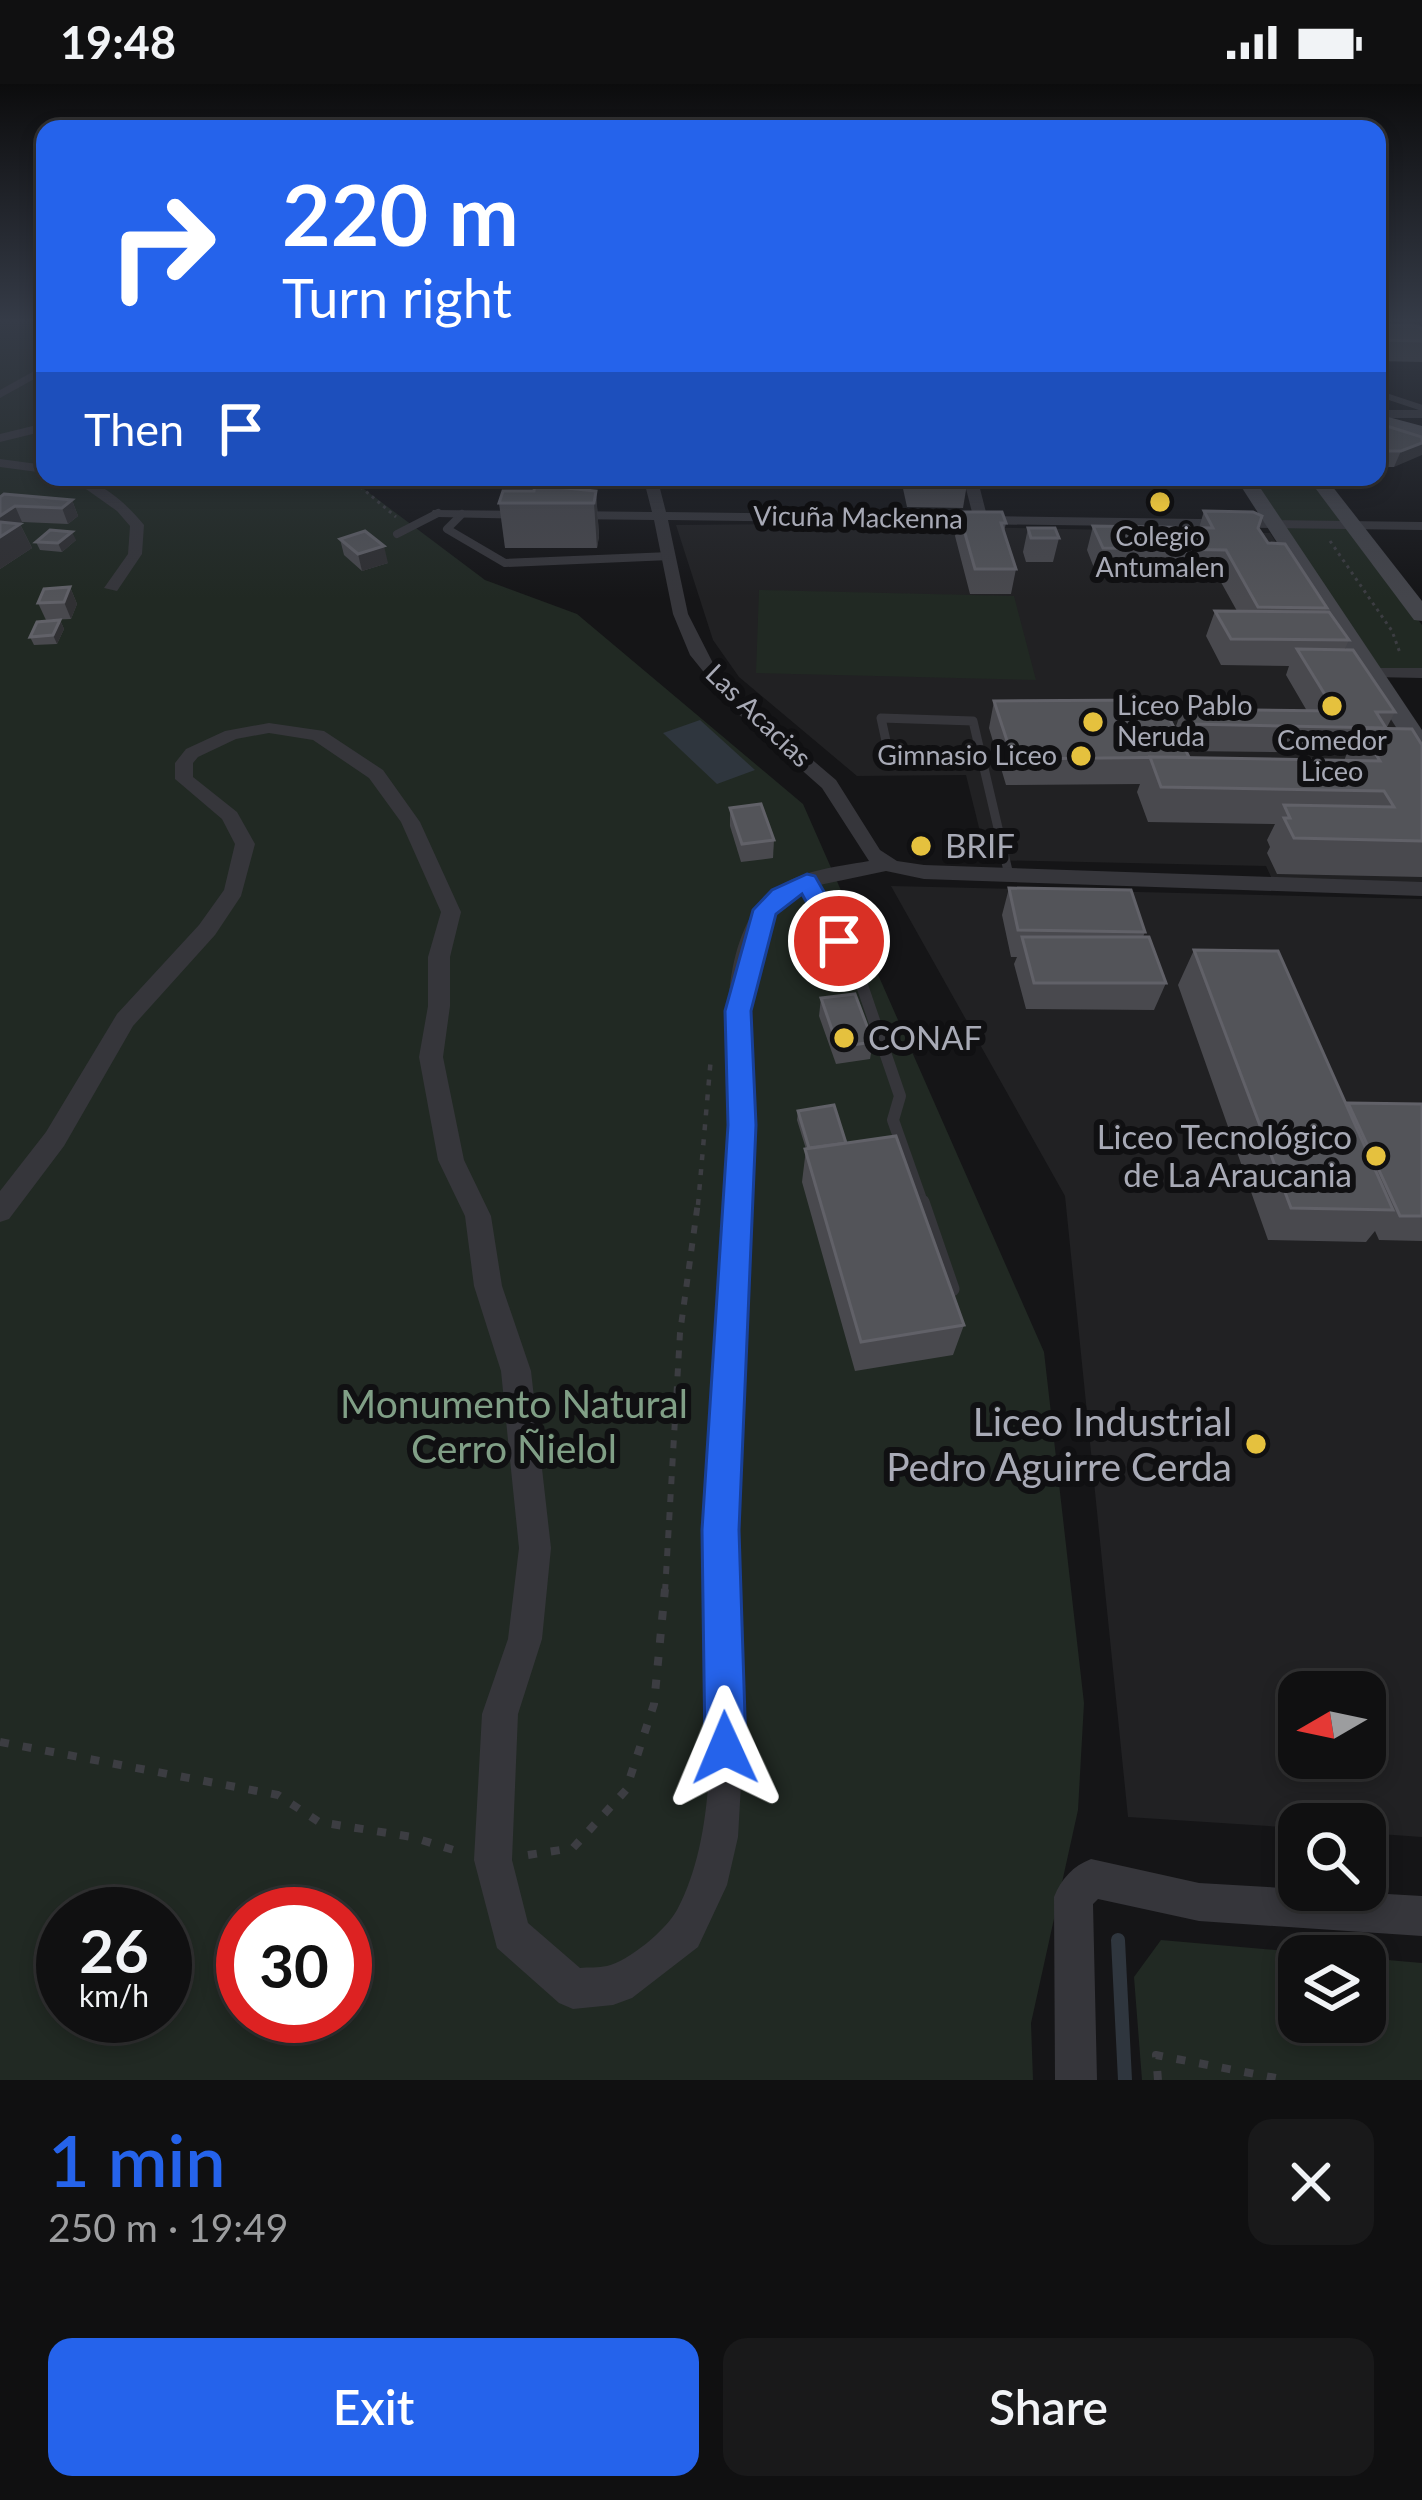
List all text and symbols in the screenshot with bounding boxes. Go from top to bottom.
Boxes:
text: 19:48 [60,15,176,69]
text: 220 m [282,163,519,264]
icon: right [84,168,240,324]
text: Turn right [282,265,512,330]
icon: arrive [208,396,274,462]
text: Then [84,402,184,456]
marker: Colegio Antumalen [1147,489,1173,515]
street label: Vicuña Mackenna [753,498,963,535]
place label: Colegio Antumalen [1095,519,1225,583]
street label: Las Acacias [699,657,819,773]
place label: Liceo Pablo Neruda [1117,688,1252,752]
marker: Comedor Liceo [1319,693,1345,719]
marker: Liceo Pablo Neruda [1080,709,1106,735]
place label: Comedor Liceo [1277,723,1387,787]
place label: Gimnasio Liceo [877,738,1057,771]
marker: Gimnasio Liceo [1068,743,1094,769]
place label: BRIF [945,825,1015,865]
marker: BRIF [908,833,934,859]
pin [788,890,890,992]
icon: arrive [806,908,872,974]
place label: CONAF [868,1017,982,1057]
marker: CONAF [831,1025,857,1051]
place label: Liceo Tecnológico de La Araucania [1097,1116,1352,1194]
marker: Liceo Tecnológico de La Araucania [1363,1143,1389,1169]
park label: Monumento Natural Cerro Ñielol [340,1380,688,1471]
place label: Liceo Industrial Pedro Aguirre Cerda [886,1398,1232,1489]
marker: Liceo Industrial Pedro Aguirre Cerda [1243,1431,1269,1457]
north arrow [1278,1671,1386,1779]
map controls [1278,1671,1386,2043]
position arrow [662,1685,788,1811]
button: search [1278,1803,1386,1911]
speed limit sign: 30 [216,1887,372,2043]
text: 26 [79,1914,149,1986]
button: layers [1278,1935,1386,2043]
text: km/h [79,1977,149,2013]
text: 1 min [48,2116,226,2202]
button: close [1248,2119,1374,2245]
text: 250 m · 19:49 [48,2204,288,2250]
button: Exit [48,2338,699,2476]
button: Share [723,2338,1374,2476]

